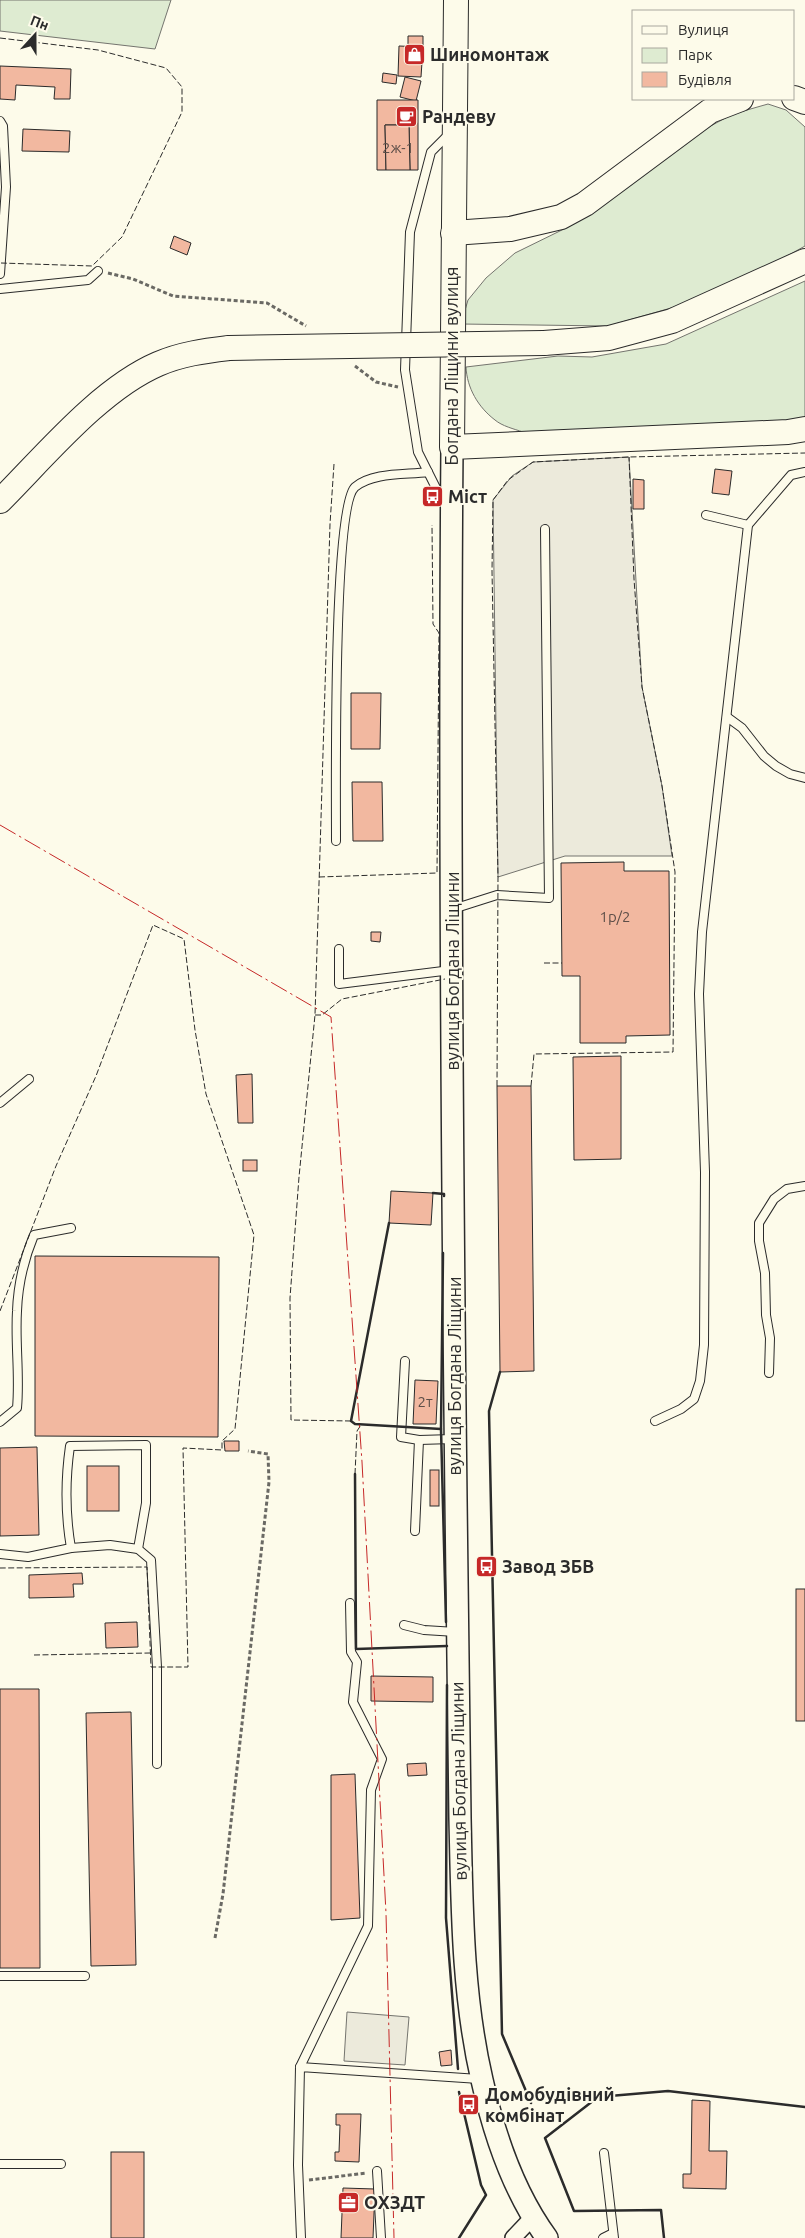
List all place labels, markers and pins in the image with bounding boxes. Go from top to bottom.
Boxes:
shop icon: Шиномонтаж [402,43,426,67]
place label: Шиномонтаж [430,44,550,64]
cafe icon: Рандеву [394,105,418,129]
place label: Рандеву [422,106,496,126]
bus stop icon: Міст [420,485,444,509]
place label: Міст [448,486,487,506]
bus stop icon: Завод ЗБВ [474,1555,498,1579]
place label: Завод ЗБВ [502,1556,594,1576]
place label: Домобудівний комбінат [485,2084,614,2125]
bus stop icon: Домобудівний комбінат [457,2093,481,2117]
office icon: ОХЗДТ [336,2191,360,2215]
place label: ОХЗДТ [364,2192,425,2212]

